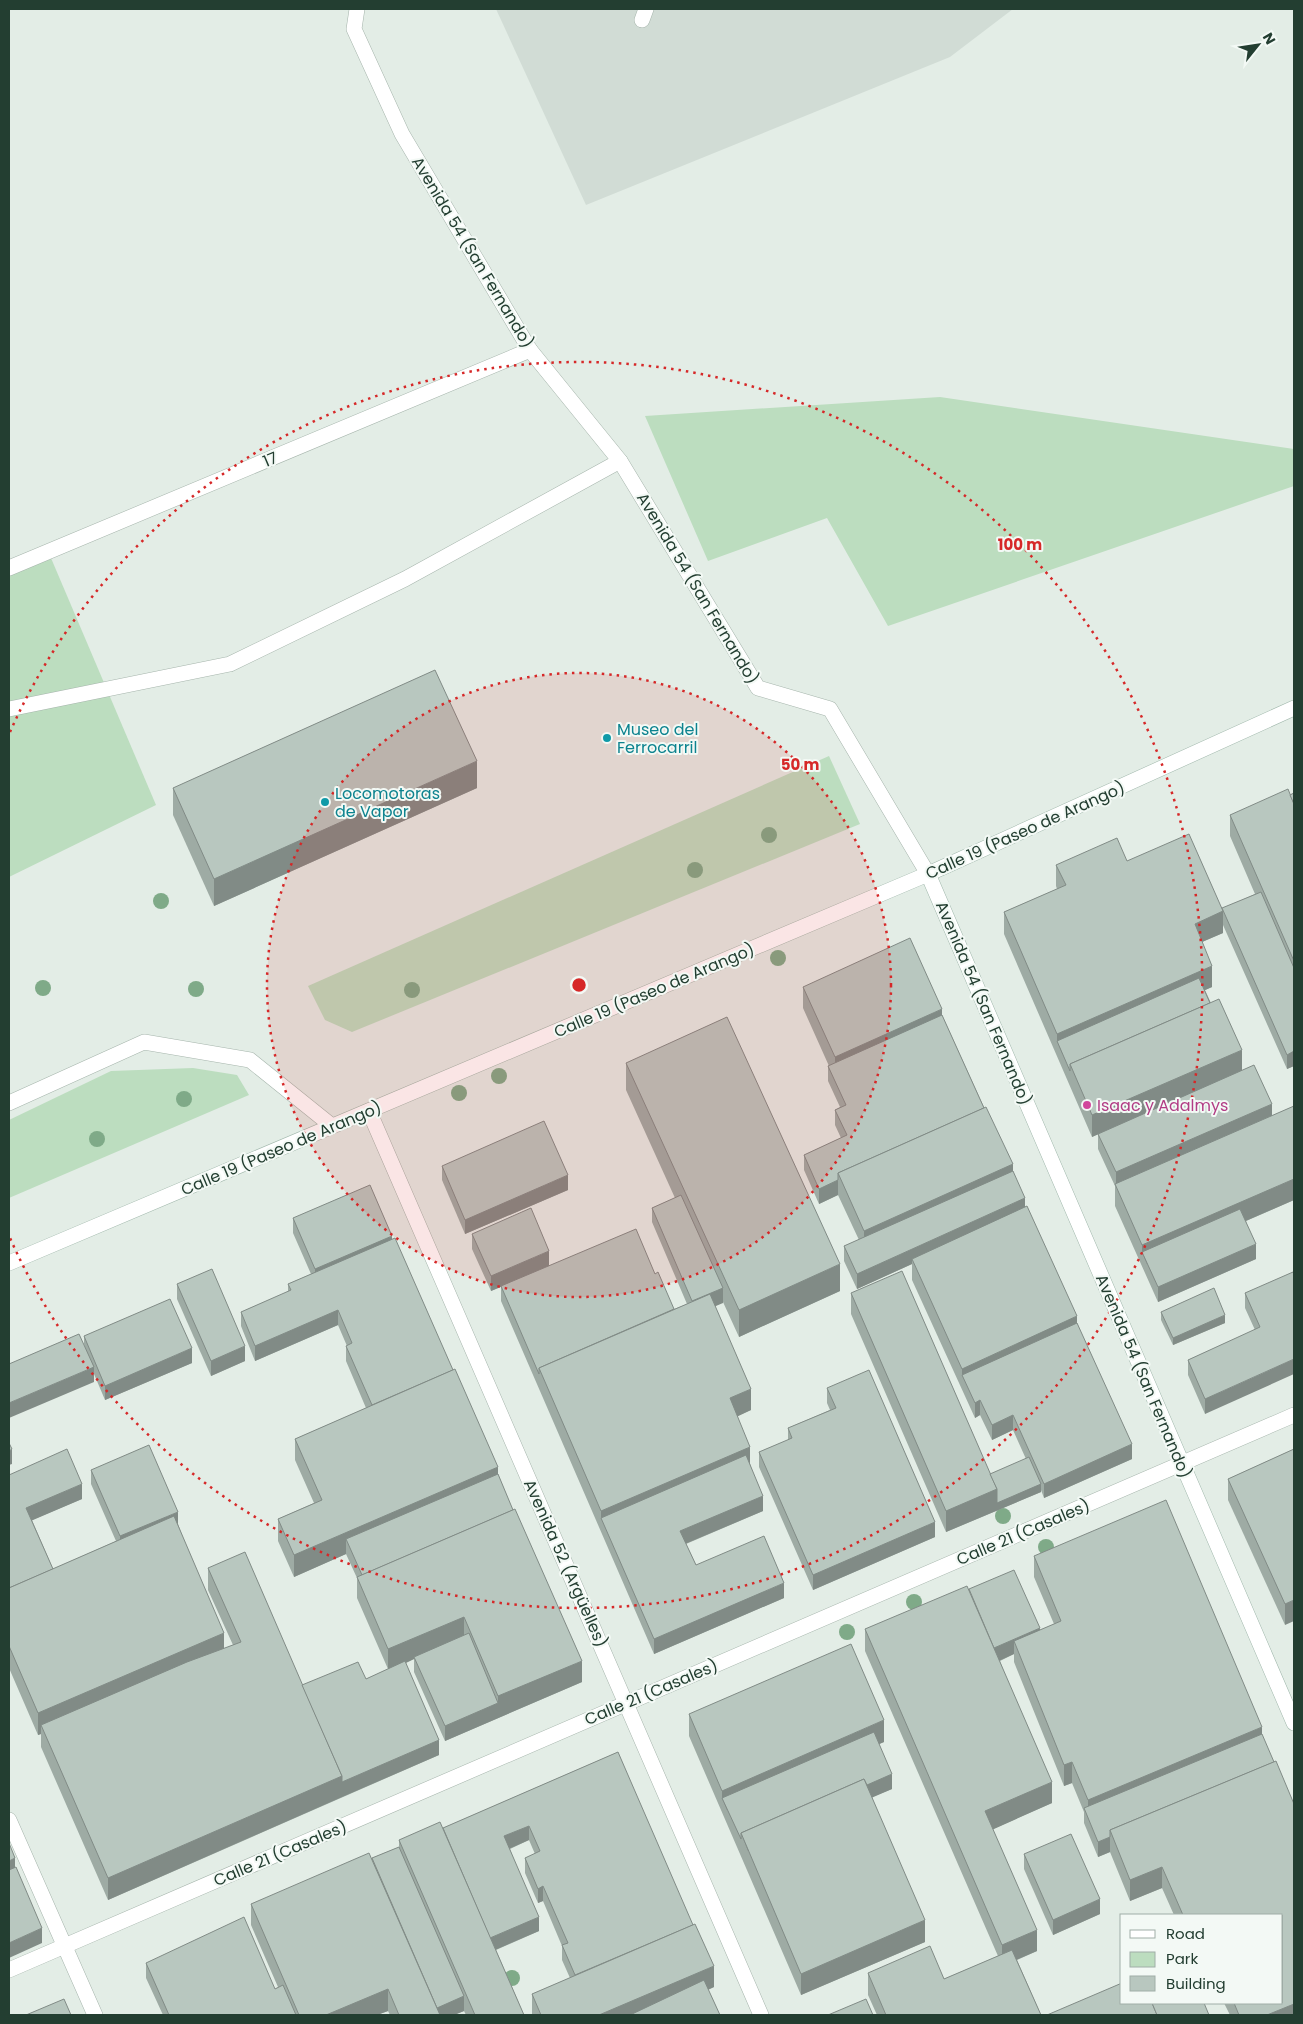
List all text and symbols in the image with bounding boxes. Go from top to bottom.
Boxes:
north arrow [1233,20,1283,70]
text: N [1258,29,1281,48]
street label: Avenida 54 (San Fernando) [406,152,539,352]
street label: 17 [259,446,281,473]
street label: Avenida 54 (San Fernando) [631,488,764,688]
text: 100 m [998,534,1042,555]
place label: Museo del Ferrocarril [617,718,698,759]
marker: Museo del Ferrocarril [601,732,613,744]
text: 50 m [781,754,819,775]
street label: Calle 19 (Paseo de Arango) [922,776,1129,885]
place label: Locomotoras de Vapor [335,782,440,823]
marker: Locomotoras de Vapor [319,796,331,808]
street label: Avenida 54 (San Fernando) [930,898,1037,1109]
street label: Calle 19 (Paseo de Arango) [550,938,758,1043]
centre of rings [570,976,588,994]
place label: Isaac y Adalmys [1097,1094,1228,1117]
street label: Calle 19 (Paseo de Arango) [177,1096,385,1201]
marker: Isaac y Adalmys [1081,1099,1093,1111]
street label: Avenida 54 (San Fernando) [1090,1271,1197,1482]
street label: Avenida 52 (Argüelles) [518,1476,613,1651]
street label: Calle 21 (Casales) [953,1494,1093,1571]
street label: Calle 21 (Casales) [581,1654,721,1731]
street label: Calle 21 (Casales) [210,1815,350,1892]
legend [1120,1914,1283,2004]
text: Road [1166,1923,1205,1944]
text: Park [1166,1948,1198,1969]
text: Building [1166,1973,1226,1994]

